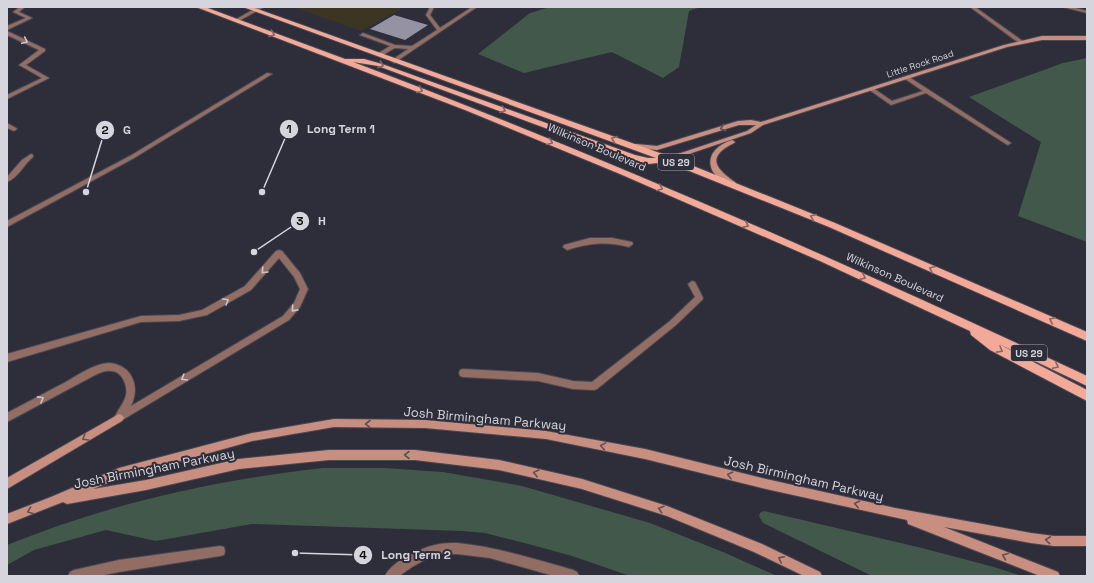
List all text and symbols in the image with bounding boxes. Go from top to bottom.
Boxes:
one-way arrow [268,30,275,38]
one-way arrow [20,36,28,44]
street label: Little Rock Road [885,47,955,81]
one-way arrow [377,61,384,69]
one-way arrow [416,86,423,94]
one-way arrow [499,105,506,113]
callout: Long Term 1 [279,117,383,141]
callout: G [95,118,139,142]
street label: Wilkinson Boulevard [546,120,648,174]
text: 1 [286,121,292,137]
text: Long Term 1 [307,121,375,137]
text: 2 [101,122,109,138]
text: G [123,122,131,138]
one-way arrow [720,123,727,132]
one-way arrow [610,135,617,143]
one-way arrow [546,137,553,145]
road number: US 29 [658,154,694,170]
one-way arrow [656,183,663,191]
callout: H [290,209,334,233]
text: 3 [296,213,304,229]
text: H [318,213,326,229]
one-way arrow [809,214,816,222]
one-way arrow [742,220,750,228]
street label: Wilkinson Boulevard [844,249,946,305]
one-way arrow [929,265,936,273]
one-way arrow [261,266,269,274]
one-way arrow [859,272,866,280]
one-way arrow [222,298,229,305]
one-way arrow [291,304,299,312]
one-way arrow [1048,317,1056,325]
road number: US 29 [1011,345,1047,361]
one-way arrow [996,346,1003,353]
one-way arrow [1052,361,1060,369]
one-way arrow [181,374,188,381]
one-way arrow [37,397,44,404]
street label: Josh Birmingham Parkway [403,403,567,434]
one-way arrow [365,419,371,428]
one-way arrow [82,433,89,440]
one-way arrow [600,442,606,451]
street label: Josh Birmingham Parkway [72,445,236,492]
one-way arrow [404,451,410,459]
street label: Josh Birmingham Parkway [722,452,885,505]
one-way arrow [533,469,540,478]
one-way arrow [727,471,734,480]
one-way arrow [853,501,860,509]
one-way arrow [657,505,664,514]
one-way arrow [26,506,33,514]
one-way arrow [1045,536,1051,545]
callout: Long Term 2 [353,543,459,567]
text: 4 [359,547,367,563]
text: Long Term 2 [381,547,451,563]
one-way arrow [1001,553,1008,561]
one-way arrow [777,556,785,564]

